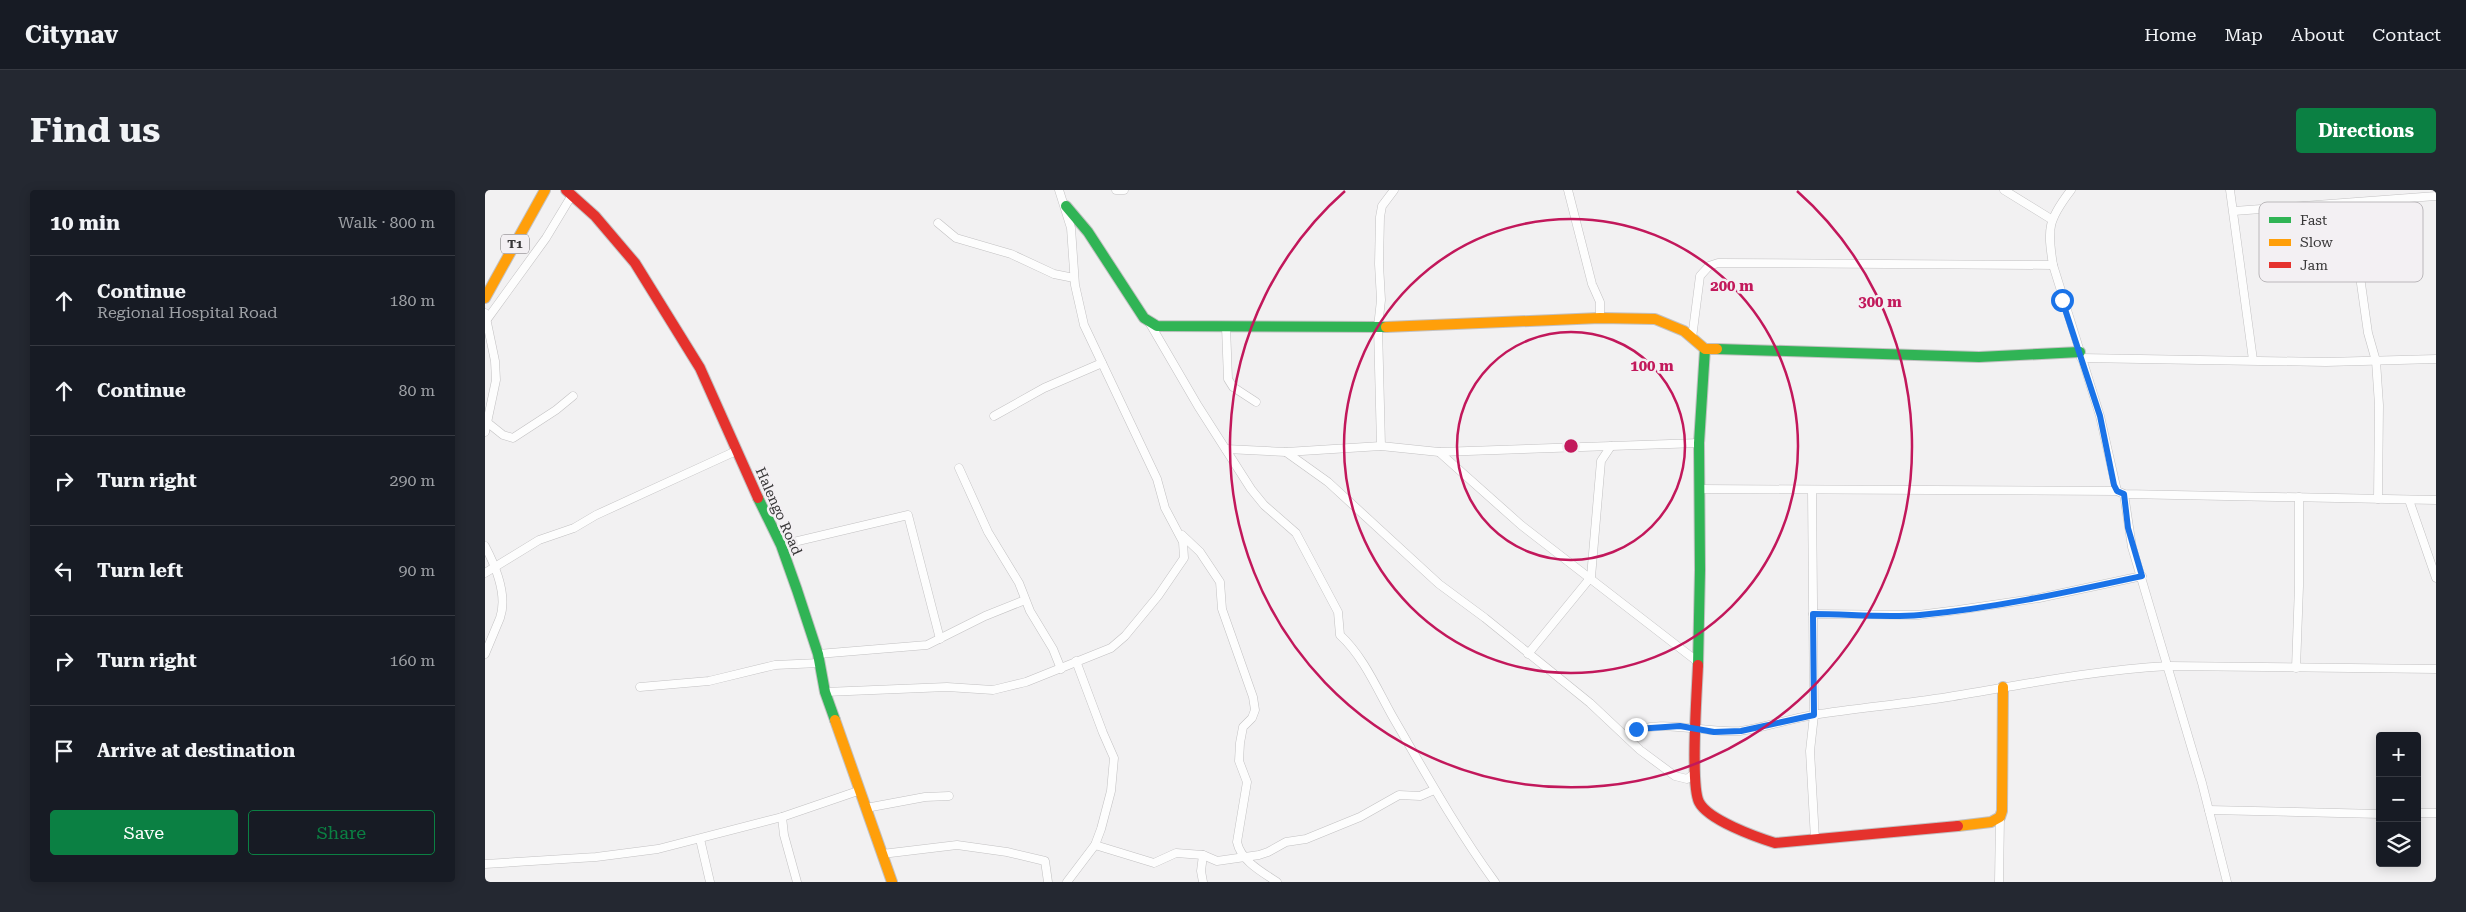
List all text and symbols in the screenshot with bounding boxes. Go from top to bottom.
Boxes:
text: Citynav [25,21,118,49]
text: Home [2144,24,2196,45]
text: Map [2224,24,2263,45]
text: About [2291,24,2344,45]
text: Contact [2372,24,2441,45]
button: Directions [2296,108,2436,153]
text: Find us [30,110,160,151]
legend [2259,202,2423,282]
text: 10 min [50,211,120,235]
text: Fast [2300,212,2327,228]
text: Walk · 800 m [338,213,435,232]
road number: T1 [501,234,529,254]
text: Slow [2300,234,2333,250]
text: Jam [2300,257,2328,273]
text: 200 m [1710,277,1754,295]
text: Continue [97,280,186,303]
icon: ahead [50,287,78,315]
route start [2051,289,2074,312]
text: 180 m [389,291,435,310]
text: 300 m [1858,293,1902,311]
text: Regional Hospital Road [97,303,278,322]
text: 100 m [1630,357,1674,375]
icon: ahead [50,377,78,405]
text: Continue [97,379,186,402]
text: 80 m [398,381,435,400]
centre of rings [1562,437,1580,455]
street label: Halengo Road [753,465,805,557]
icon: right [50,467,78,495]
text: Turn right [97,469,197,492]
text: 290 m [389,471,435,490]
icon: left [50,557,78,585]
text: Turn left [97,559,183,582]
text: 90 m [398,561,435,580]
icon: right [50,647,78,675]
text: Turn right [97,649,197,672]
text: 160 m [389,651,435,670]
route end [1625,718,1648,741]
map controls [2376,732,2421,867]
button: + [2376,732,2421,777]
icon: arrive [50,737,78,765]
text: Arrive at destination [97,739,295,762]
button: − [2376,777,2421,822]
button: Save [50,810,238,855]
button: Share [248,810,435,855]
button: layers [2376,822,2421,867]

